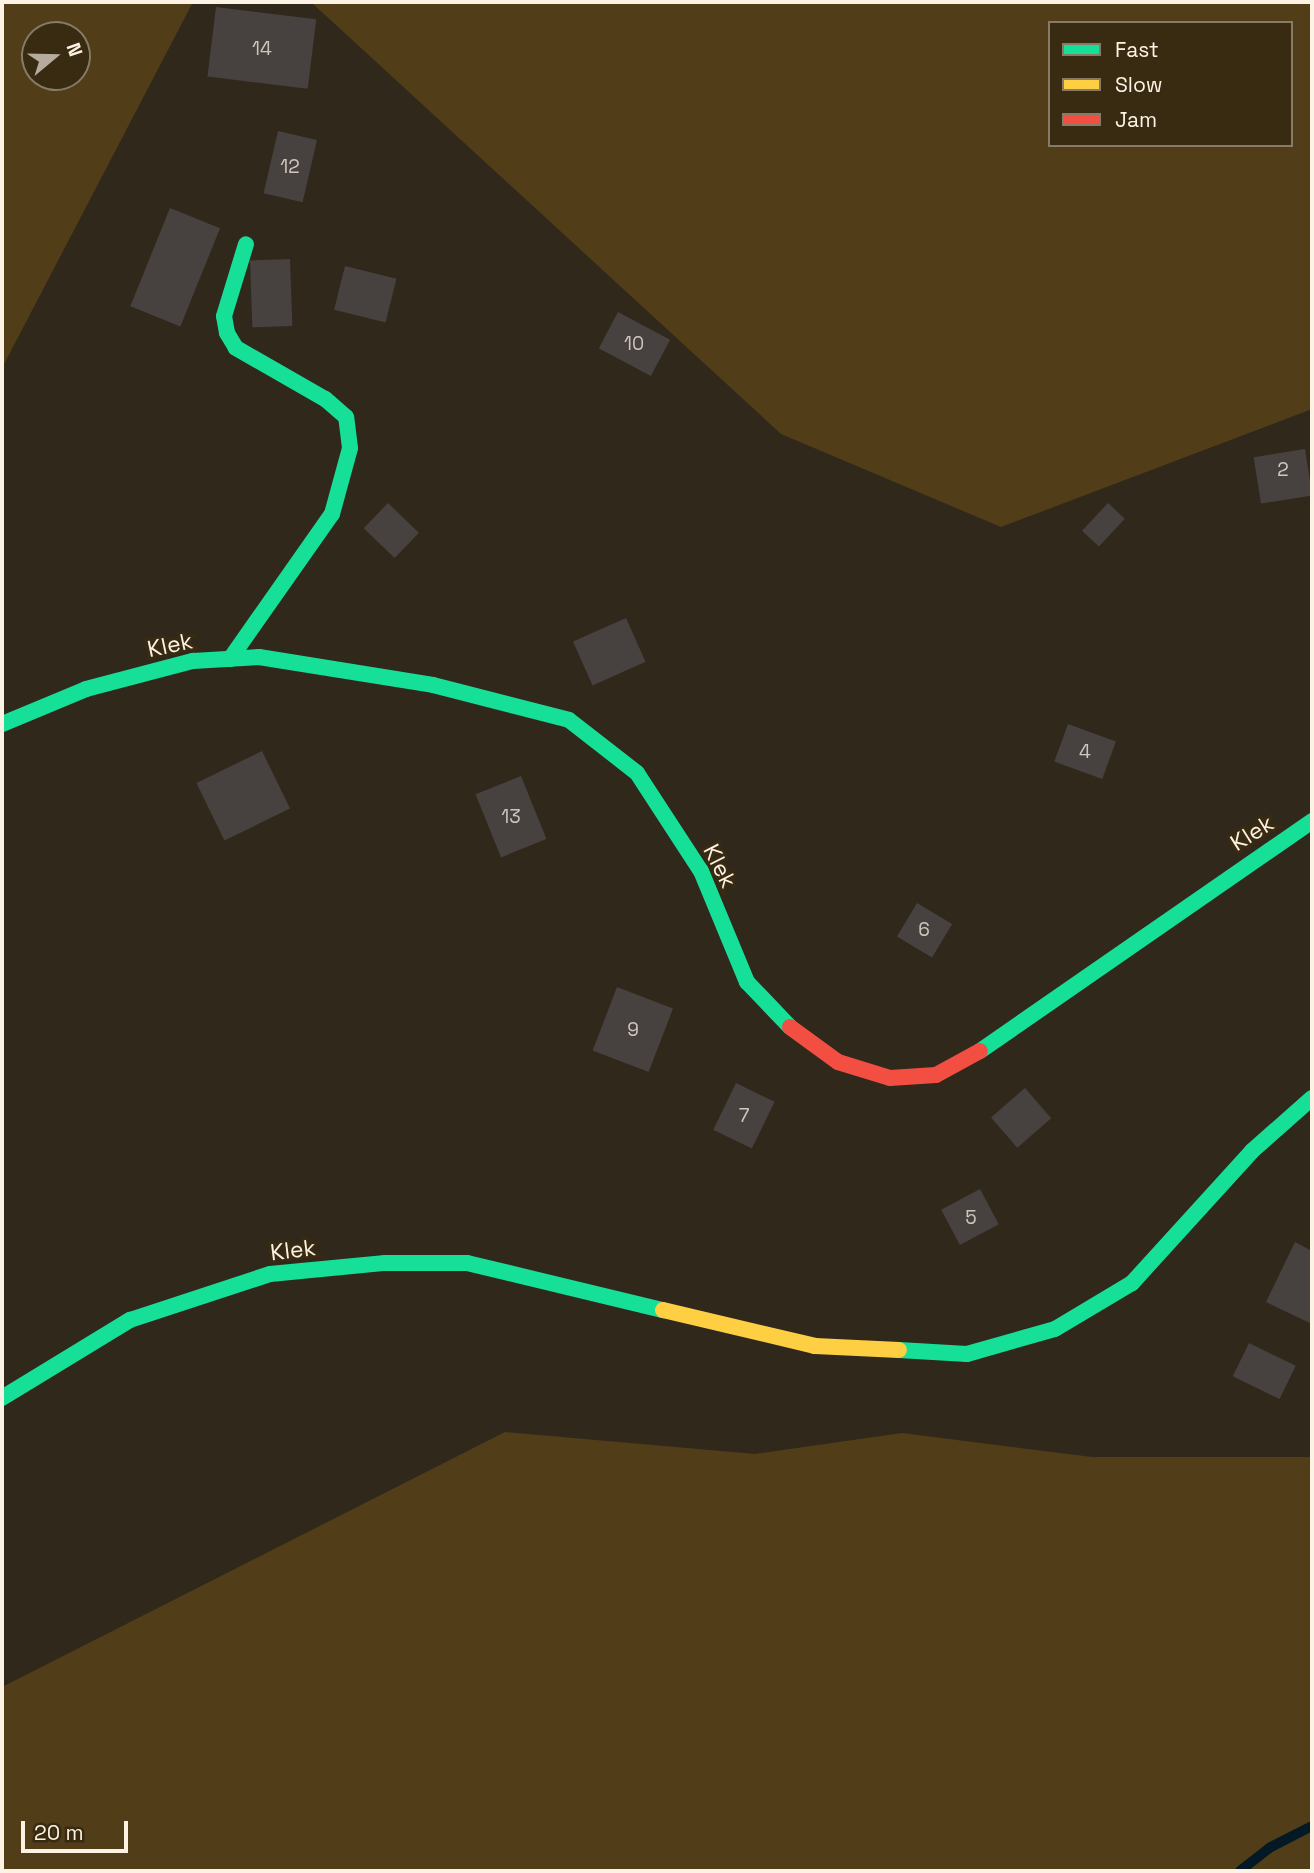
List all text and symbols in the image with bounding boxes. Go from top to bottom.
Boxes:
north arrow [21,21,91,91]
legend [1048,21,1293,147]
text: Fast [1115,36,1159,63]
house number: 14 [252,38,272,60]
text: N [61,40,88,60]
text: Slow [1115,71,1163,98]
text: Jam [1115,106,1157,133]
house number: 12 [280,156,300,178]
house number: 10 [624,333,644,355]
house number: 2 [1277,459,1289,481]
street label: Klek [145,627,195,663]
house number: 4 [1079,741,1091,763]
house number: 13 [501,806,521,828]
street label: Klek [1225,809,1279,857]
street label: Klek [697,839,743,893]
house number: 6 [918,919,930,941]
house number: 9 [627,1019,639,1041]
house number: 7 [739,1105,749,1127]
house number: 5 [965,1207,977,1229]
street label: Klek [269,1234,317,1266]
scale bar [24,1806,131,1850]
text: 20 m [34,1819,84,1846]

